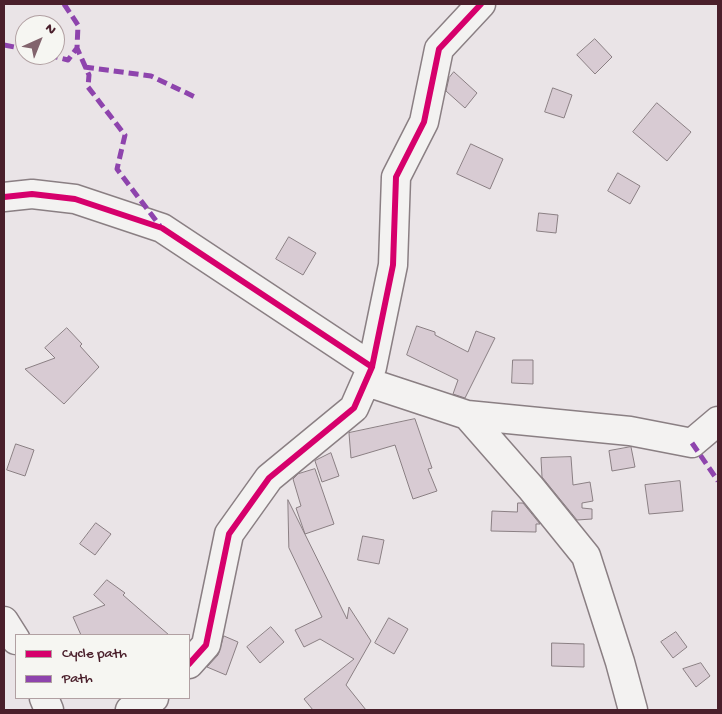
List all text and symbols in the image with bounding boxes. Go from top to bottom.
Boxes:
north arrow [15,15,65,65]
text: N [41,20,59,39]
legend [15,634,190,699]
text: Cycle path [62,645,127,663]
text: Path [62,670,93,688]

